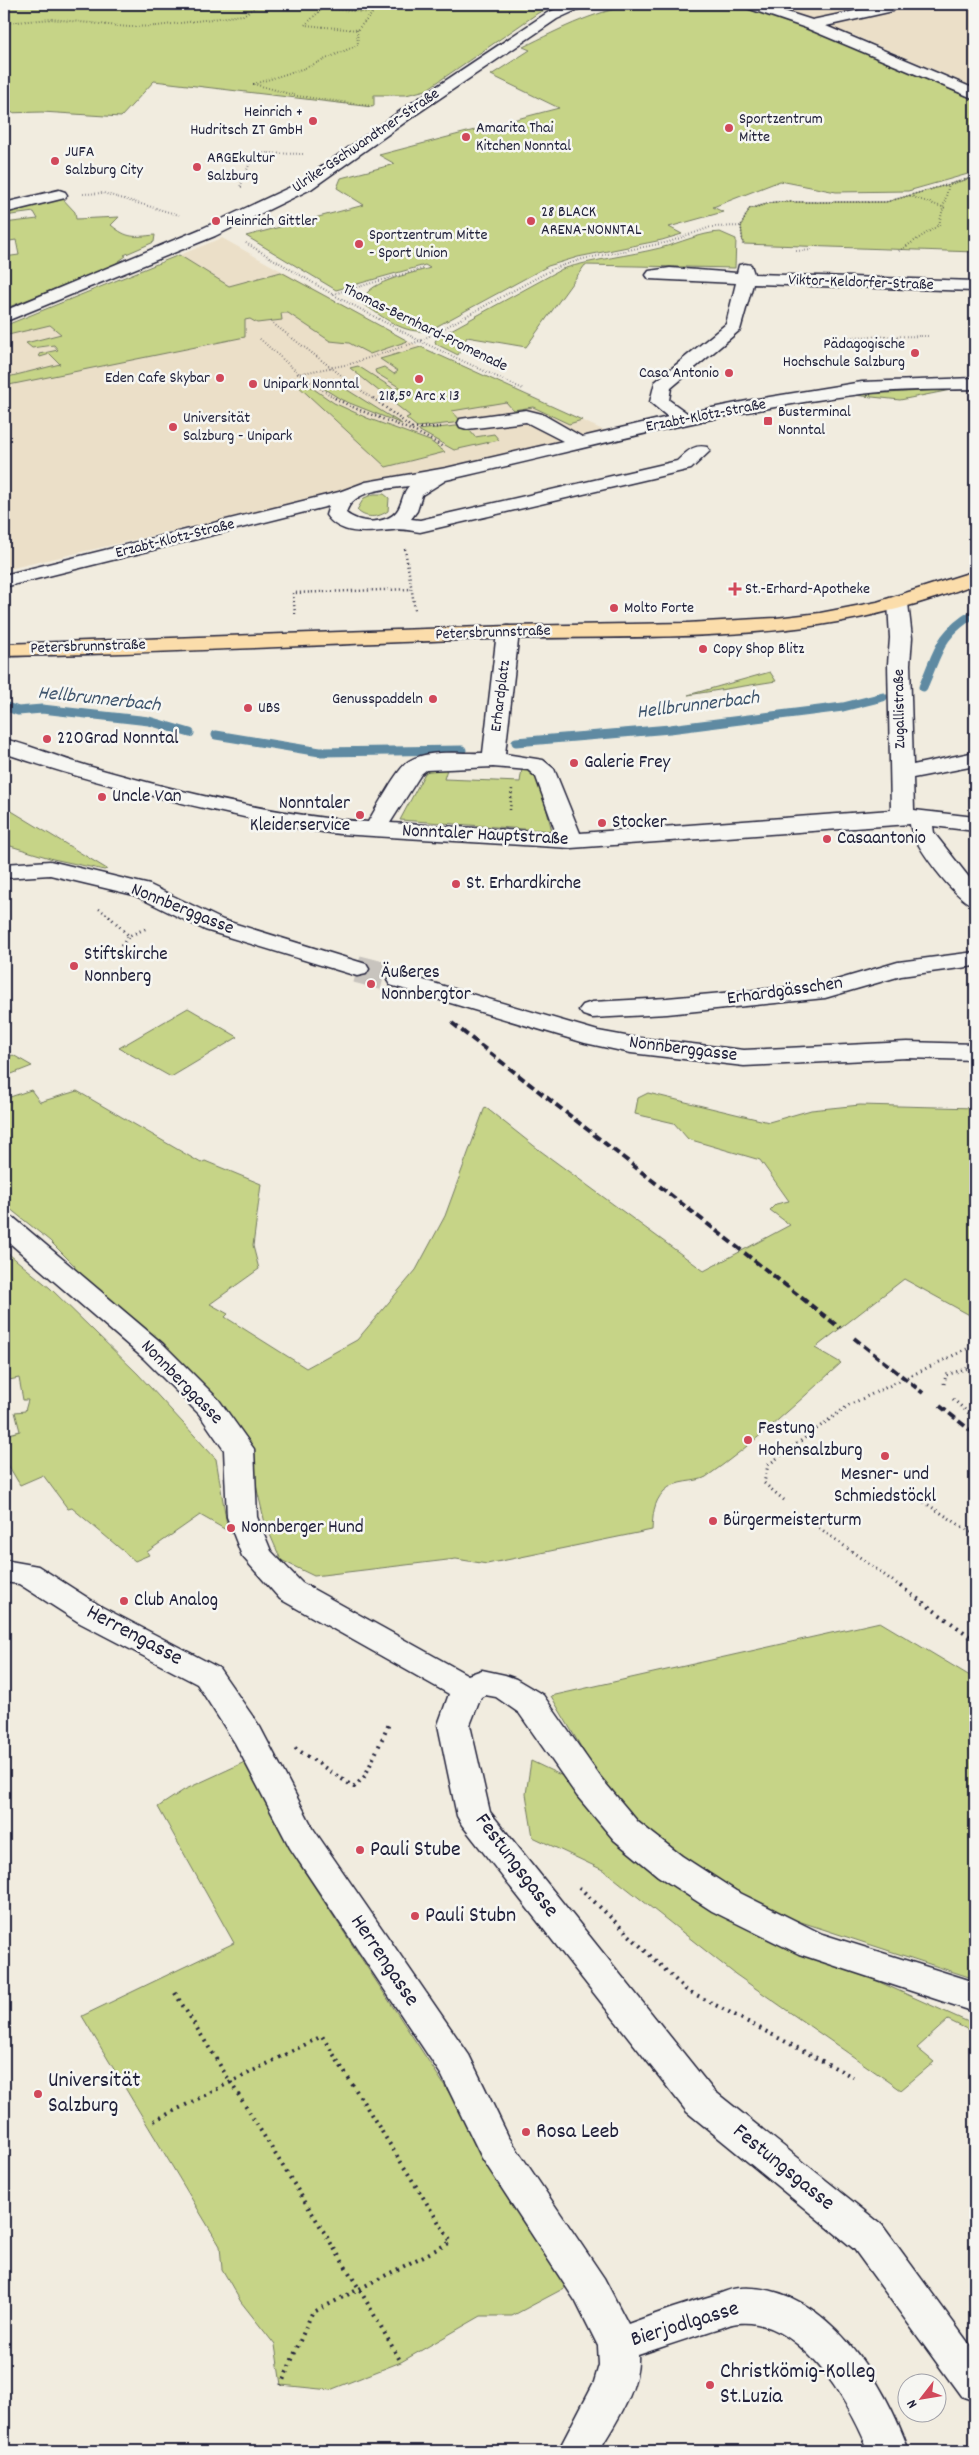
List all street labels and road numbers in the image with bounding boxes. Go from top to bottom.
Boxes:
street label: Ulrike-Gschwandtner-Straße [288,83,444,199]
street label: Viktor-Keldorfer-Straße [788,269,934,297]
street label: Thomas-Bernhard-Promenade [339,278,511,378]
street label: Erzabt-Klotz-Straße [644,393,768,439]
street label: Erzabt-Klotz-Straße [113,513,237,565]
street label: Petersbrunnstraße [435,619,551,647]
street label: Petersbrunnstraße [30,633,146,661]
street label: Erhardplatz [485,659,517,733]
street label: Zugallistraße [888,669,912,749]
street label: Nonntaler Hauptstraße [401,818,569,854]
street label: Nonnberggasse [126,877,238,943]
street label: Erhardgässchen [725,971,845,1013]
street label: Nonnberggasse [627,1030,739,1070]
street label: Nonnberggasse [133,1334,229,1432]
street label: Herrengasse [80,1598,188,1674]
street label: Festungsgasse [466,1807,566,1925]
street label: Herrengasse [342,1909,426,2013]
street label: Festungsgasse [725,2117,841,2219]
street label: Bierjodlgasse [627,2294,743,2356]

